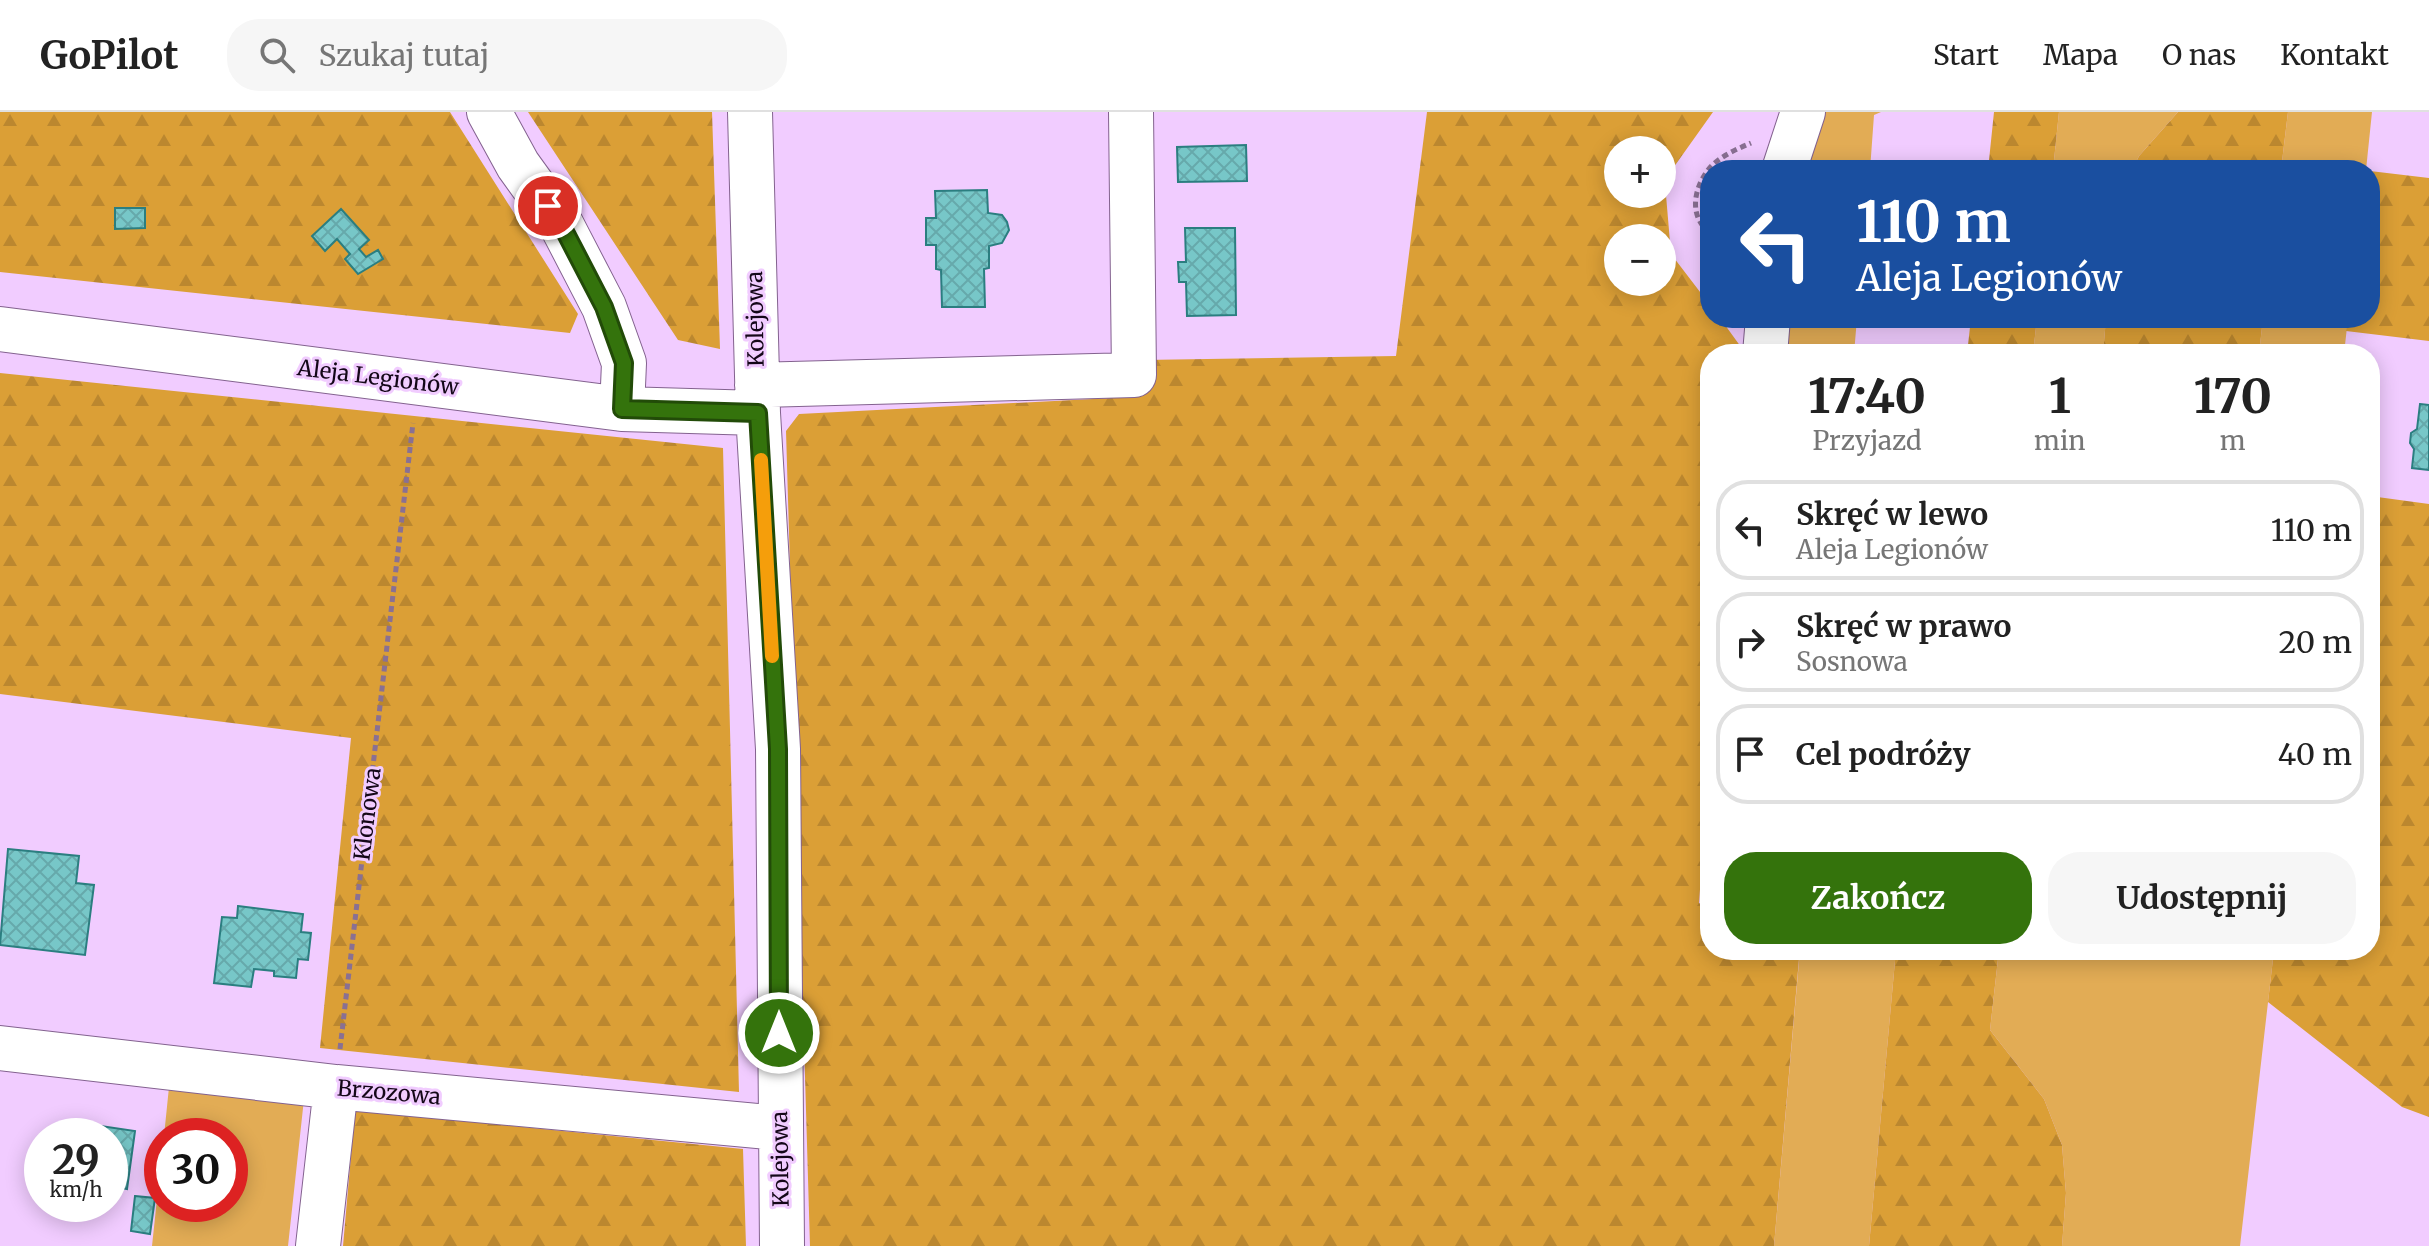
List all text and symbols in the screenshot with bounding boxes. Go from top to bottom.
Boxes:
search box [227,19,787,91]
text: GoPilot [40,32,179,79]
icon: search [255,33,299,77]
text: Szukaj tutaj [319,36,489,74]
text: Start [1933,37,1999,73]
text: Mapa [2043,37,2118,73]
text: O nas [2162,37,2236,73]
text: Kontakt [2280,37,2389,73]
map controls [1604,136,1676,296]
button: + [1604,136,1676,208]
pin [514,172,582,240]
icon: arrive [526,184,570,228]
text: 110 m [1856,187,2011,257]
icon: left [1724,192,1828,296]
button: − [1604,224,1676,296]
text: Aleja Legionów [1856,256,2122,301]
street label: Kolejowa [740,271,770,367]
street label: Aleja Legionów [295,353,461,401]
text: 17:40 [1808,366,1926,426]
text: 1 [2049,366,2071,426]
text: 170 [2194,366,2272,426]
text: Przyjazd [1812,424,1922,457]
text: min [2034,424,2086,457]
text: m [2220,424,2246,457]
text: Skręć w lewo [1796,495,1988,533]
icon: left [1728,508,1772,552]
text: 110 m [2271,511,2352,549]
text: Aleja Legionów [1796,533,1988,566]
text: Skręć w prawo [1796,607,2011,645]
icon: right [1728,620,1772,664]
text: 20 m [2279,623,2352,661]
text: Sosnowa [1796,645,1908,678]
icon: arrive [1728,732,1772,776]
text: Cel podróży [1796,735,1971,773]
text: 40 m [2278,735,2352,773]
street label: Klonowa [347,766,387,862]
button: Zakończ [1724,852,2032,944]
button: Udostępnij [2048,852,2356,944]
position arrow [737,991,821,1075]
street label: Brzozowa [336,1074,442,1110]
street label: Kolejowa [765,1111,795,1207]
speed limit sign: 30 [144,1118,248,1222]
text: 29 [52,1135,100,1185]
text: km/h [50,1177,102,1202]

